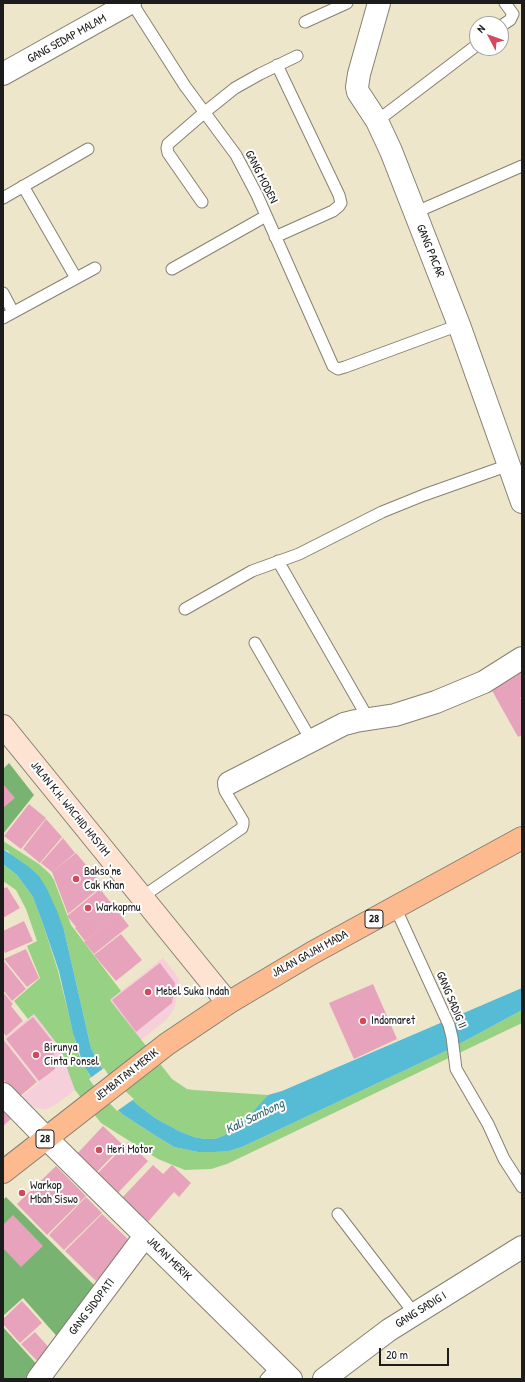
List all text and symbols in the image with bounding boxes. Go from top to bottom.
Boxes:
street label: GANG SEDAP MALAM [25,11,109,67]
north arrow [469,16,509,56]
text: N [473,22,488,36]
street label: GANG MODEN [241,148,281,206]
street label: GANG PACAR [413,222,447,280]
street label: JALAN K.H. WACHID HASYIM [27,758,113,860]
place label: Bakso'ne Cak Khan [84,865,124,893]
marker: Bakso'ne Cak Khan [71,874,81,884]
place label: Warkopmu [96,901,141,915]
marker: Warkopmu [83,903,93,913]
road number: 28 [365,910,383,928]
street label: JALAN GAJAH MADA [270,927,350,981]
street label: GANG SADIG II [433,969,469,1031]
place label: Mebel Suka Indah [156,985,229,999]
marker: Mebel Suka Indah [143,987,153,997]
place label: Indomaret [371,1014,415,1028]
marker: Indomaret [358,1016,368,1026]
place label: Birunya Cinta Ponsel [44,1041,99,1069]
street label: JEMBATAN MERIK [92,1046,162,1104]
marker: Birunya Cinta Ponsel [31,1050,41,1060]
water label: Kali Sambong [223,1096,287,1138]
road number: 28 [36,1130,54,1148]
place label: Heri Motor [107,1143,153,1157]
marker: Heri Motor [94,1145,104,1155]
place label: Warkop Mbah Siswo [30,1179,78,1207]
marker: Warkop Mbah Siswo [17,1188,27,1198]
street label: JALAN MERIK [144,1234,194,1284]
street label: GANG SIDOPATI [66,1276,118,1338]
street label: GANG SADIG I [393,1289,449,1331]
scale bar [381,1340,451,1366]
text: 20 m [386,1346,408,1363]

